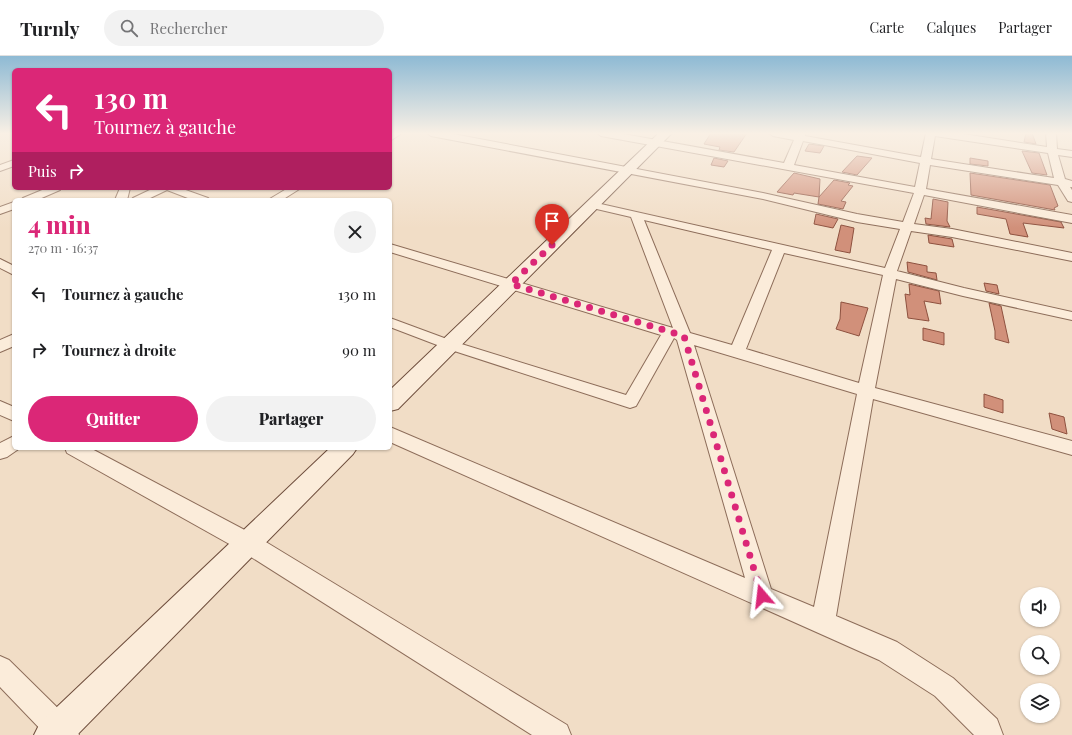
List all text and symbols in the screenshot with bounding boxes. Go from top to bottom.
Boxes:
search box [104,10,384,46]
text: Turnly [20,15,80,41]
icon: search [118,17,140,39]
text: Rechercher [150,18,227,38]
text: Carte [870,18,904,37]
text: Calques [926,18,976,37]
text: Partager [998,18,1052,37]
text: 130 m [94,79,168,116]
icon: left [28,84,80,136]
text: Tournez à gauche [94,115,236,139]
icon: right [65,160,87,182]
text: Puis [28,161,57,181]
pin [535,204,569,245]
text: 4 min [28,208,91,240]
icon: arrive [541,210,563,232]
button: close [334,211,376,253]
text: 270 m · 16:37 [28,239,98,256]
icon: left [28,283,50,305]
text: Tournez à gauche [62,284,184,304]
text: 130 m [338,284,376,304]
icon: right [28,339,50,361]
text: Tournez à droite [62,340,176,360]
text: 90 m [342,340,376,360]
button: Quitter [28,396,198,442]
button: Partager [206,396,376,442]
position arrow [741,575,783,617]
map controls [1020,587,1060,723]
button: sound [1020,587,1060,627]
button: search [1020,635,1060,675]
button: layers [1020,683,1060,723]

